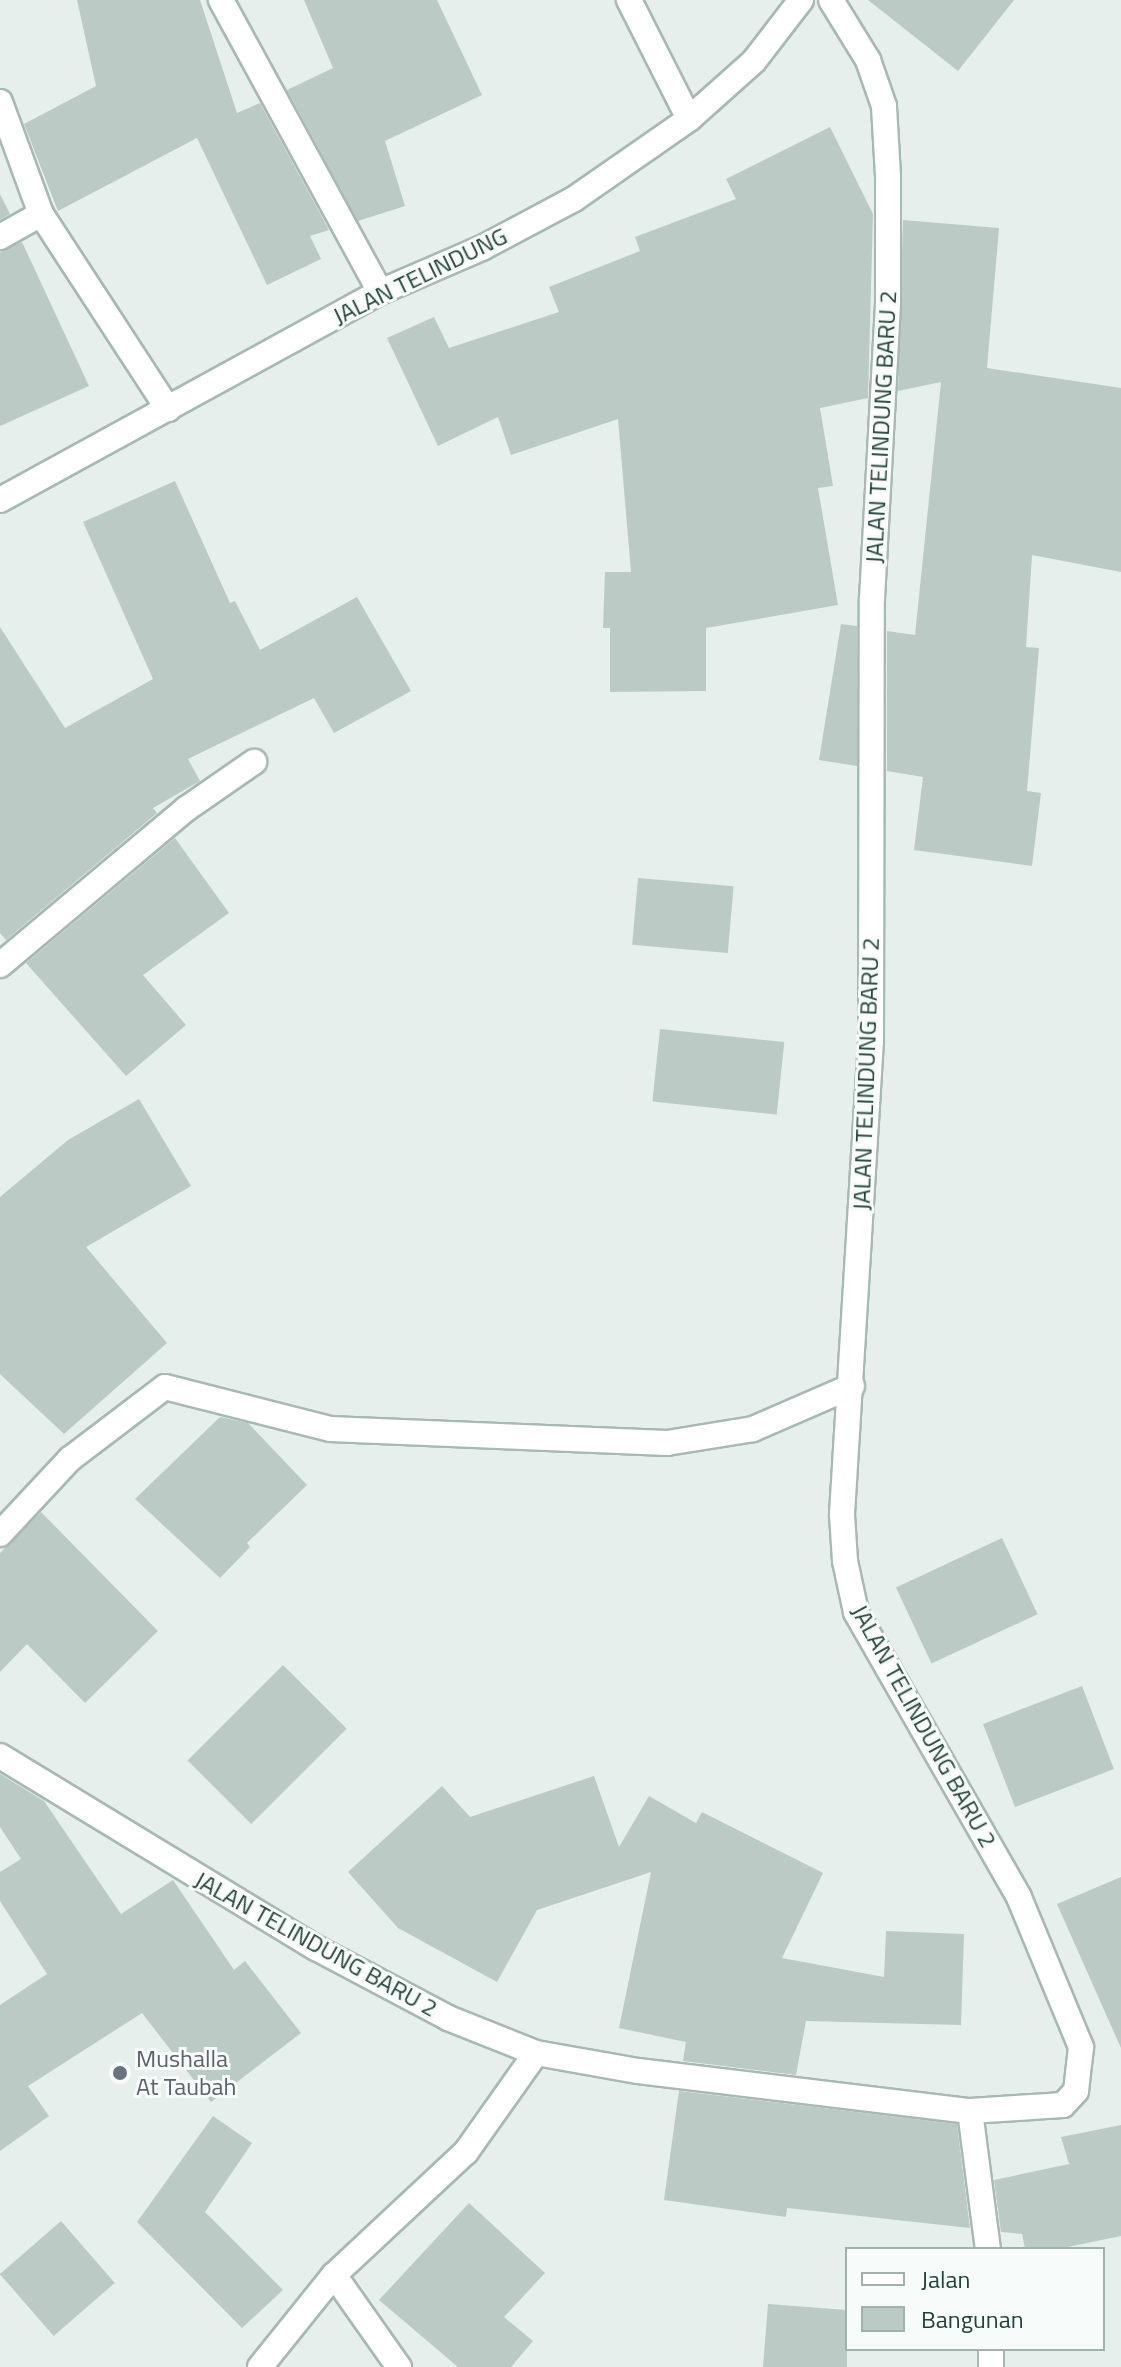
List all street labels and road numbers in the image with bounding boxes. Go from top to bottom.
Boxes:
street label: JALAN TELINDUNG [328,221,512,331]
street label: JALAN TELINDUNG BARU 2 [859,290,903,564]
street label: JALAN TELINDUNG BARU 2 [847,937,885,1211]
street label: JALAN TELINDUNG BARU 2 [845,1600,1003,1852]
street label: JALAN TELINDUNG BARU 2 [190,1865,442,2023]

